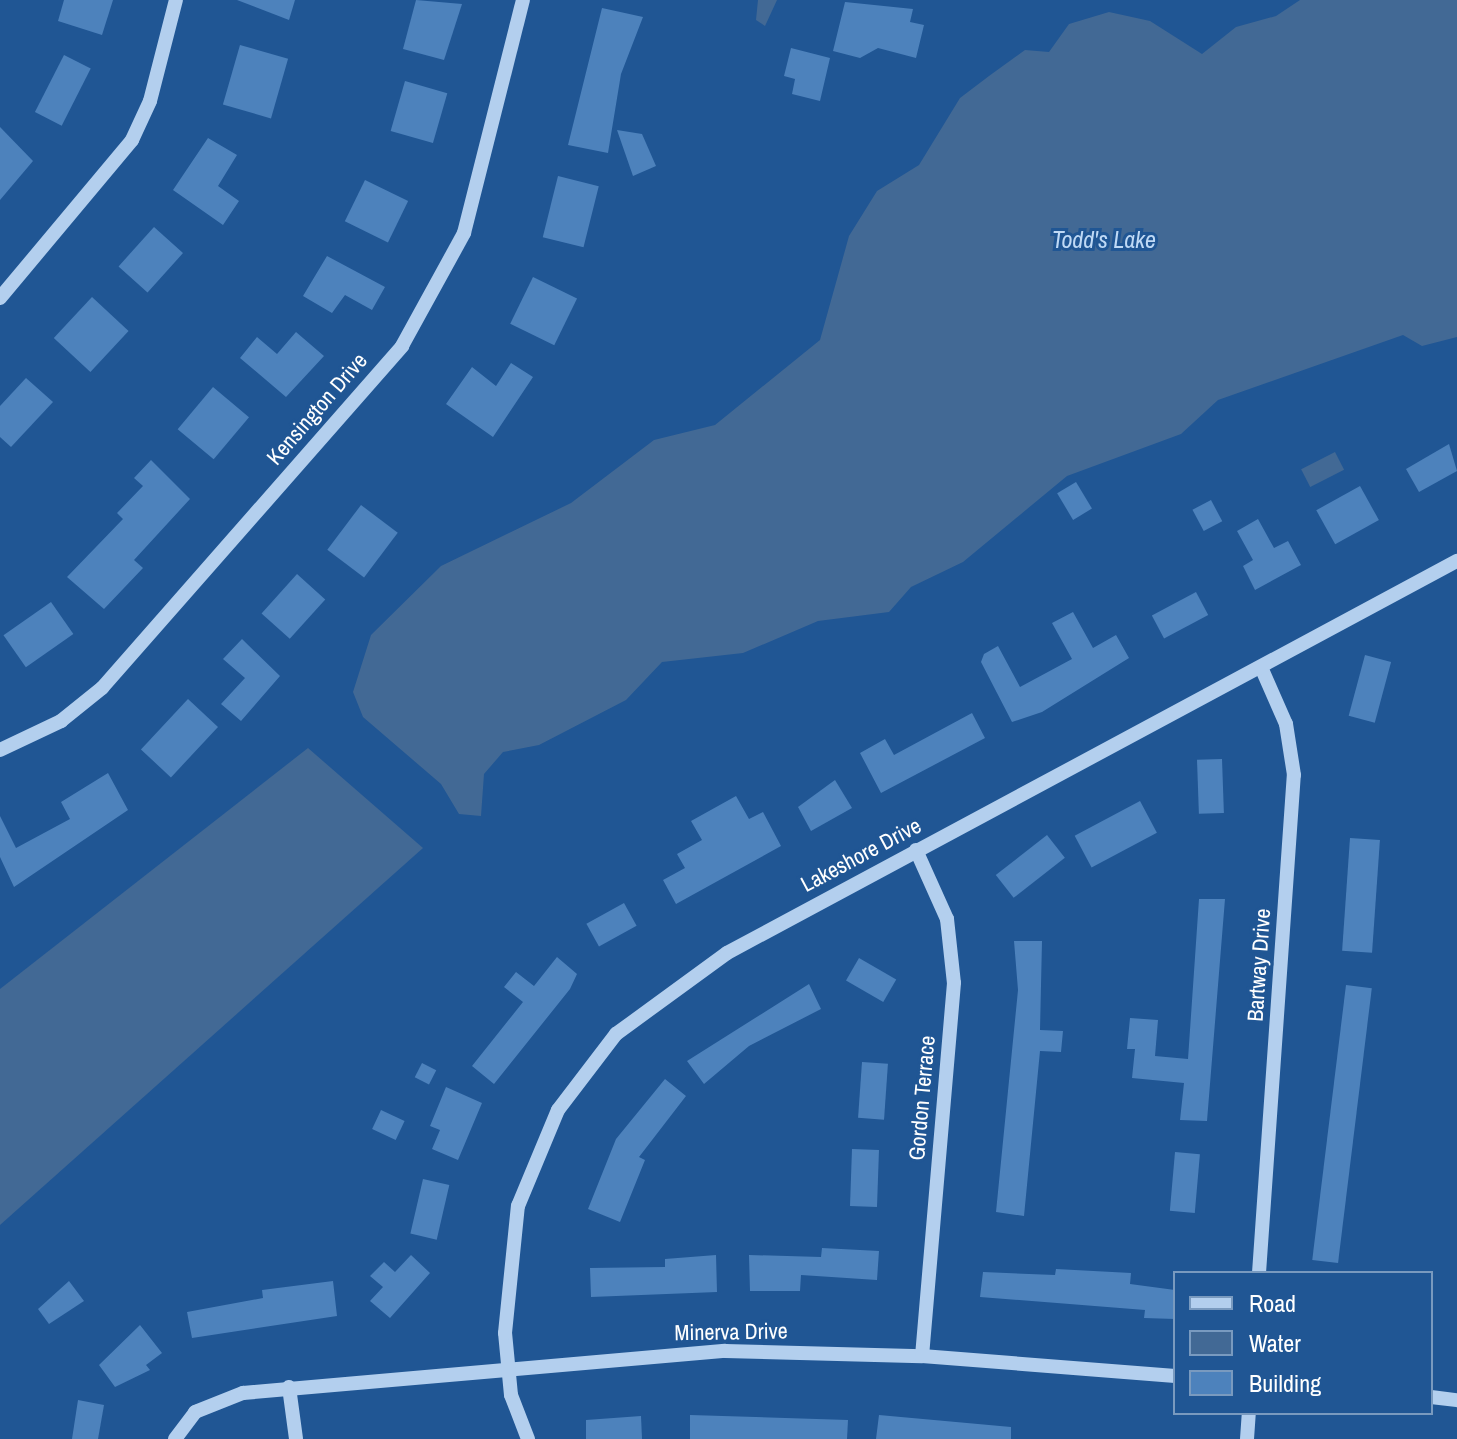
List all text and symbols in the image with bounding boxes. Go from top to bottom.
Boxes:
water label: Todd's Lake [1052,226,1156,254]
street label: Kensington Drive [261,348,373,470]
street label: Lakeshore Drive [796,812,926,898]
street label: Bartway Drive [1242,908,1276,1022]
street label: Gordon Terrace [903,1034,941,1162]
legend [1173,1271,1433,1415]
text: Road [1249,1287,1296,1319]
street label: Minerva Drive [674,1318,788,1346]
text: Water [1249,1327,1301,1359]
text: Building [1249,1367,1321,1399]

